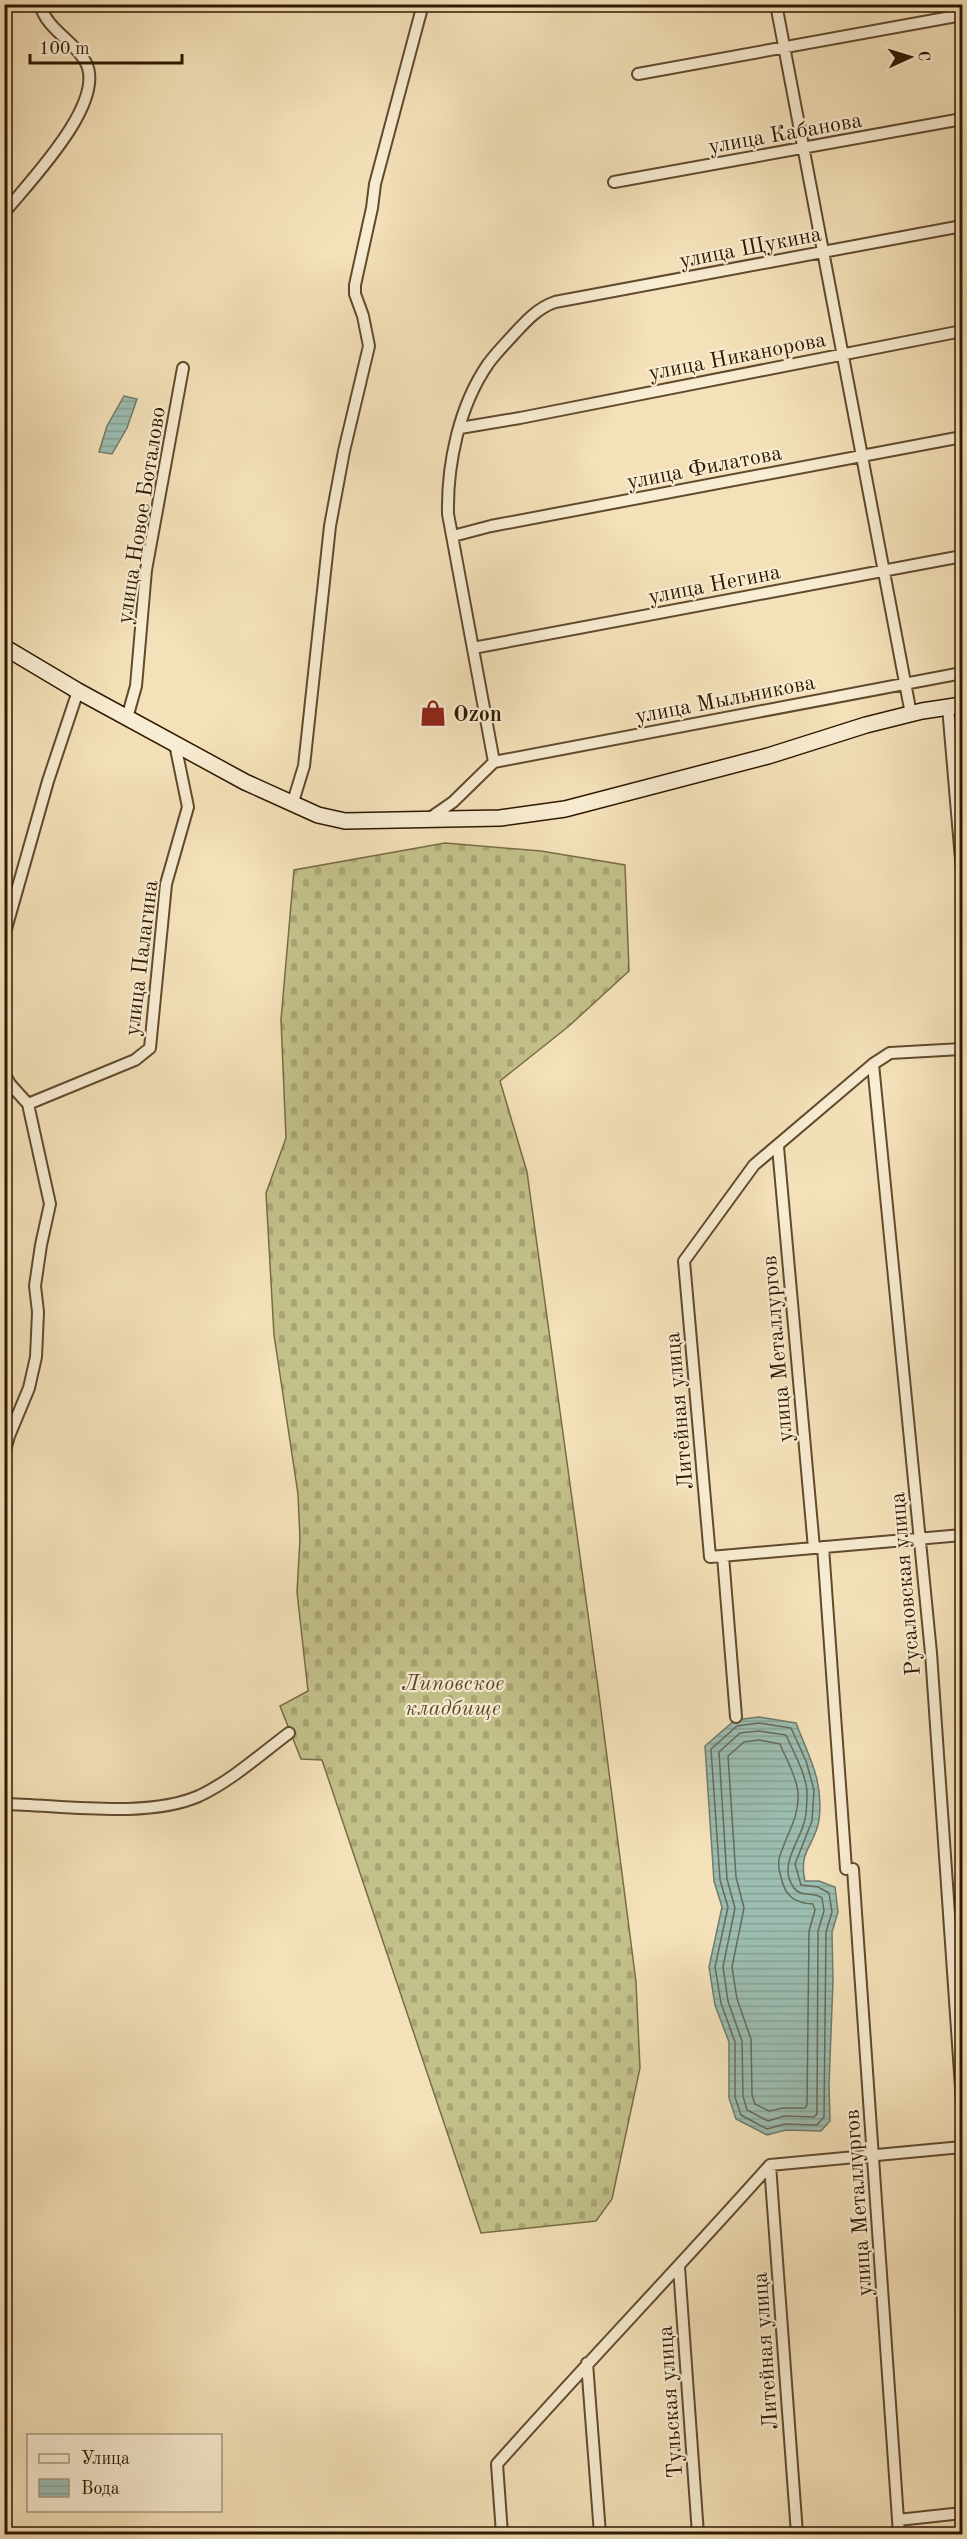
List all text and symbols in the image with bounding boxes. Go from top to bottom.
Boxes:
scale bar [30,27,182,65]
north arrow [880,27,940,87]
text: 100 m [39,40,90,58]
text: С [915,50,931,62]
street label: улица Кабанова [707,110,864,158]
street label: улица Щукина [677,223,823,273]
street label: улица Никанорова [647,329,828,385]
street label: улица Новое Боталово [114,405,170,626]
street label: улица Филатова [625,442,784,494]
street label: улица Негина [646,561,782,609]
street label: улица Мыльникова [634,672,817,728]
shop icon: Ozon [418,698,448,728]
place label: Ozon [453,704,502,726]
street label: улица Палагина [122,879,162,1037]
street label: улица Металлургов [759,1255,797,1443]
street label: Литейная улица [662,1331,698,1491]
street label: Русаловская улица [887,1491,925,1676]
park label: Липовское кладбище [402,1673,504,1720]
street label: улица Металлургов [841,2109,877,2297]
street label: Литейная улица [749,2271,782,2430]
street label: Тульская улица [655,2325,687,2479]
legend [27,2434,222,2512]
text: Улица [81,2450,130,2468]
text: Вода [81,2480,120,2498]

